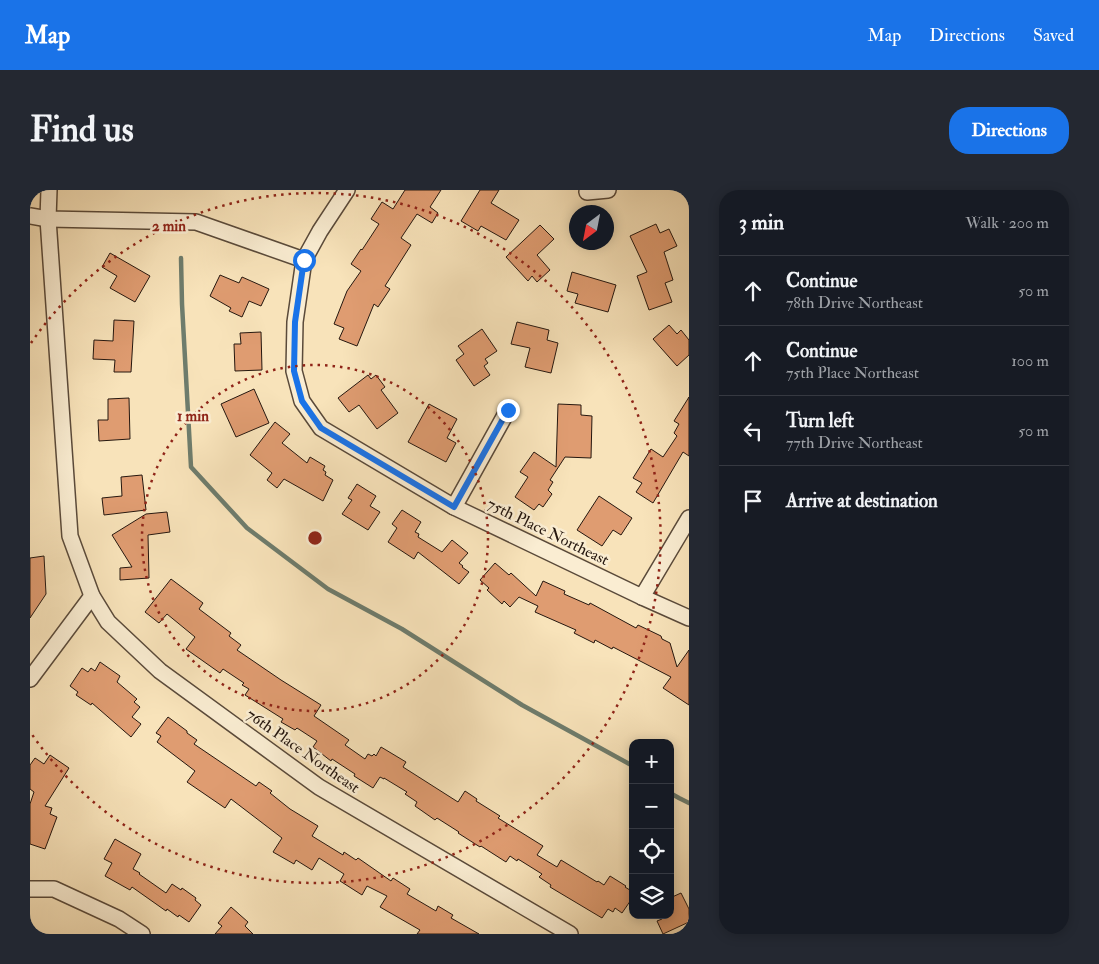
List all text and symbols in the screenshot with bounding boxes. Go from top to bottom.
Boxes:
text: Map [25,20,70,51]
text: Map [868,24,901,47]
text: Directions [929,24,1005,47]
text: Saved [1033,24,1074,47]
button: Directions [949,107,1069,154]
text: Find us [30,108,134,152]
north arrow [569,205,614,250]
text: 3 min [739,209,784,236]
text: Walk · 200 m [966,213,1049,233]
text: 2 min [152,217,186,236]
route start [293,249,316,272]
text: Continue [786,269,857,293]
icon: ahead [739,277,767,305]
text: 50 m [1018,281,1049,301]
text: 78th Drive Northeast [786,293,923,313]
text: Continue [786,339,857,363]
icon: ahead [739,347,767,375]
text: 100 m [1011,351,1049,371]
text: 75th Place Northeast [786,363,919,383]
route end [497,399,520,422]
text: 1 min [177,407,209,426]
text: Turn left [786,409,854,433]
icon: left [739,417,767,445]
text: 50 m [1018,421,1049,441]
text: 77th Drive Northeast [786,433,923,453]
icon: arrive [739,487,767,515]
text: Arrive at destination [786,489,938,513]
street label: 75th Place Northeast [484,494,612,570]
centre of rings [306,529,324,547]
street label: 76th Place Northeast [242,704,364,798]
map controls [629,739,674,919]
button: + [629,739,674,784]
button: − [629,784,674,829]
button: locate [629,829,674,874]
button: layers [629,874,674,919]

